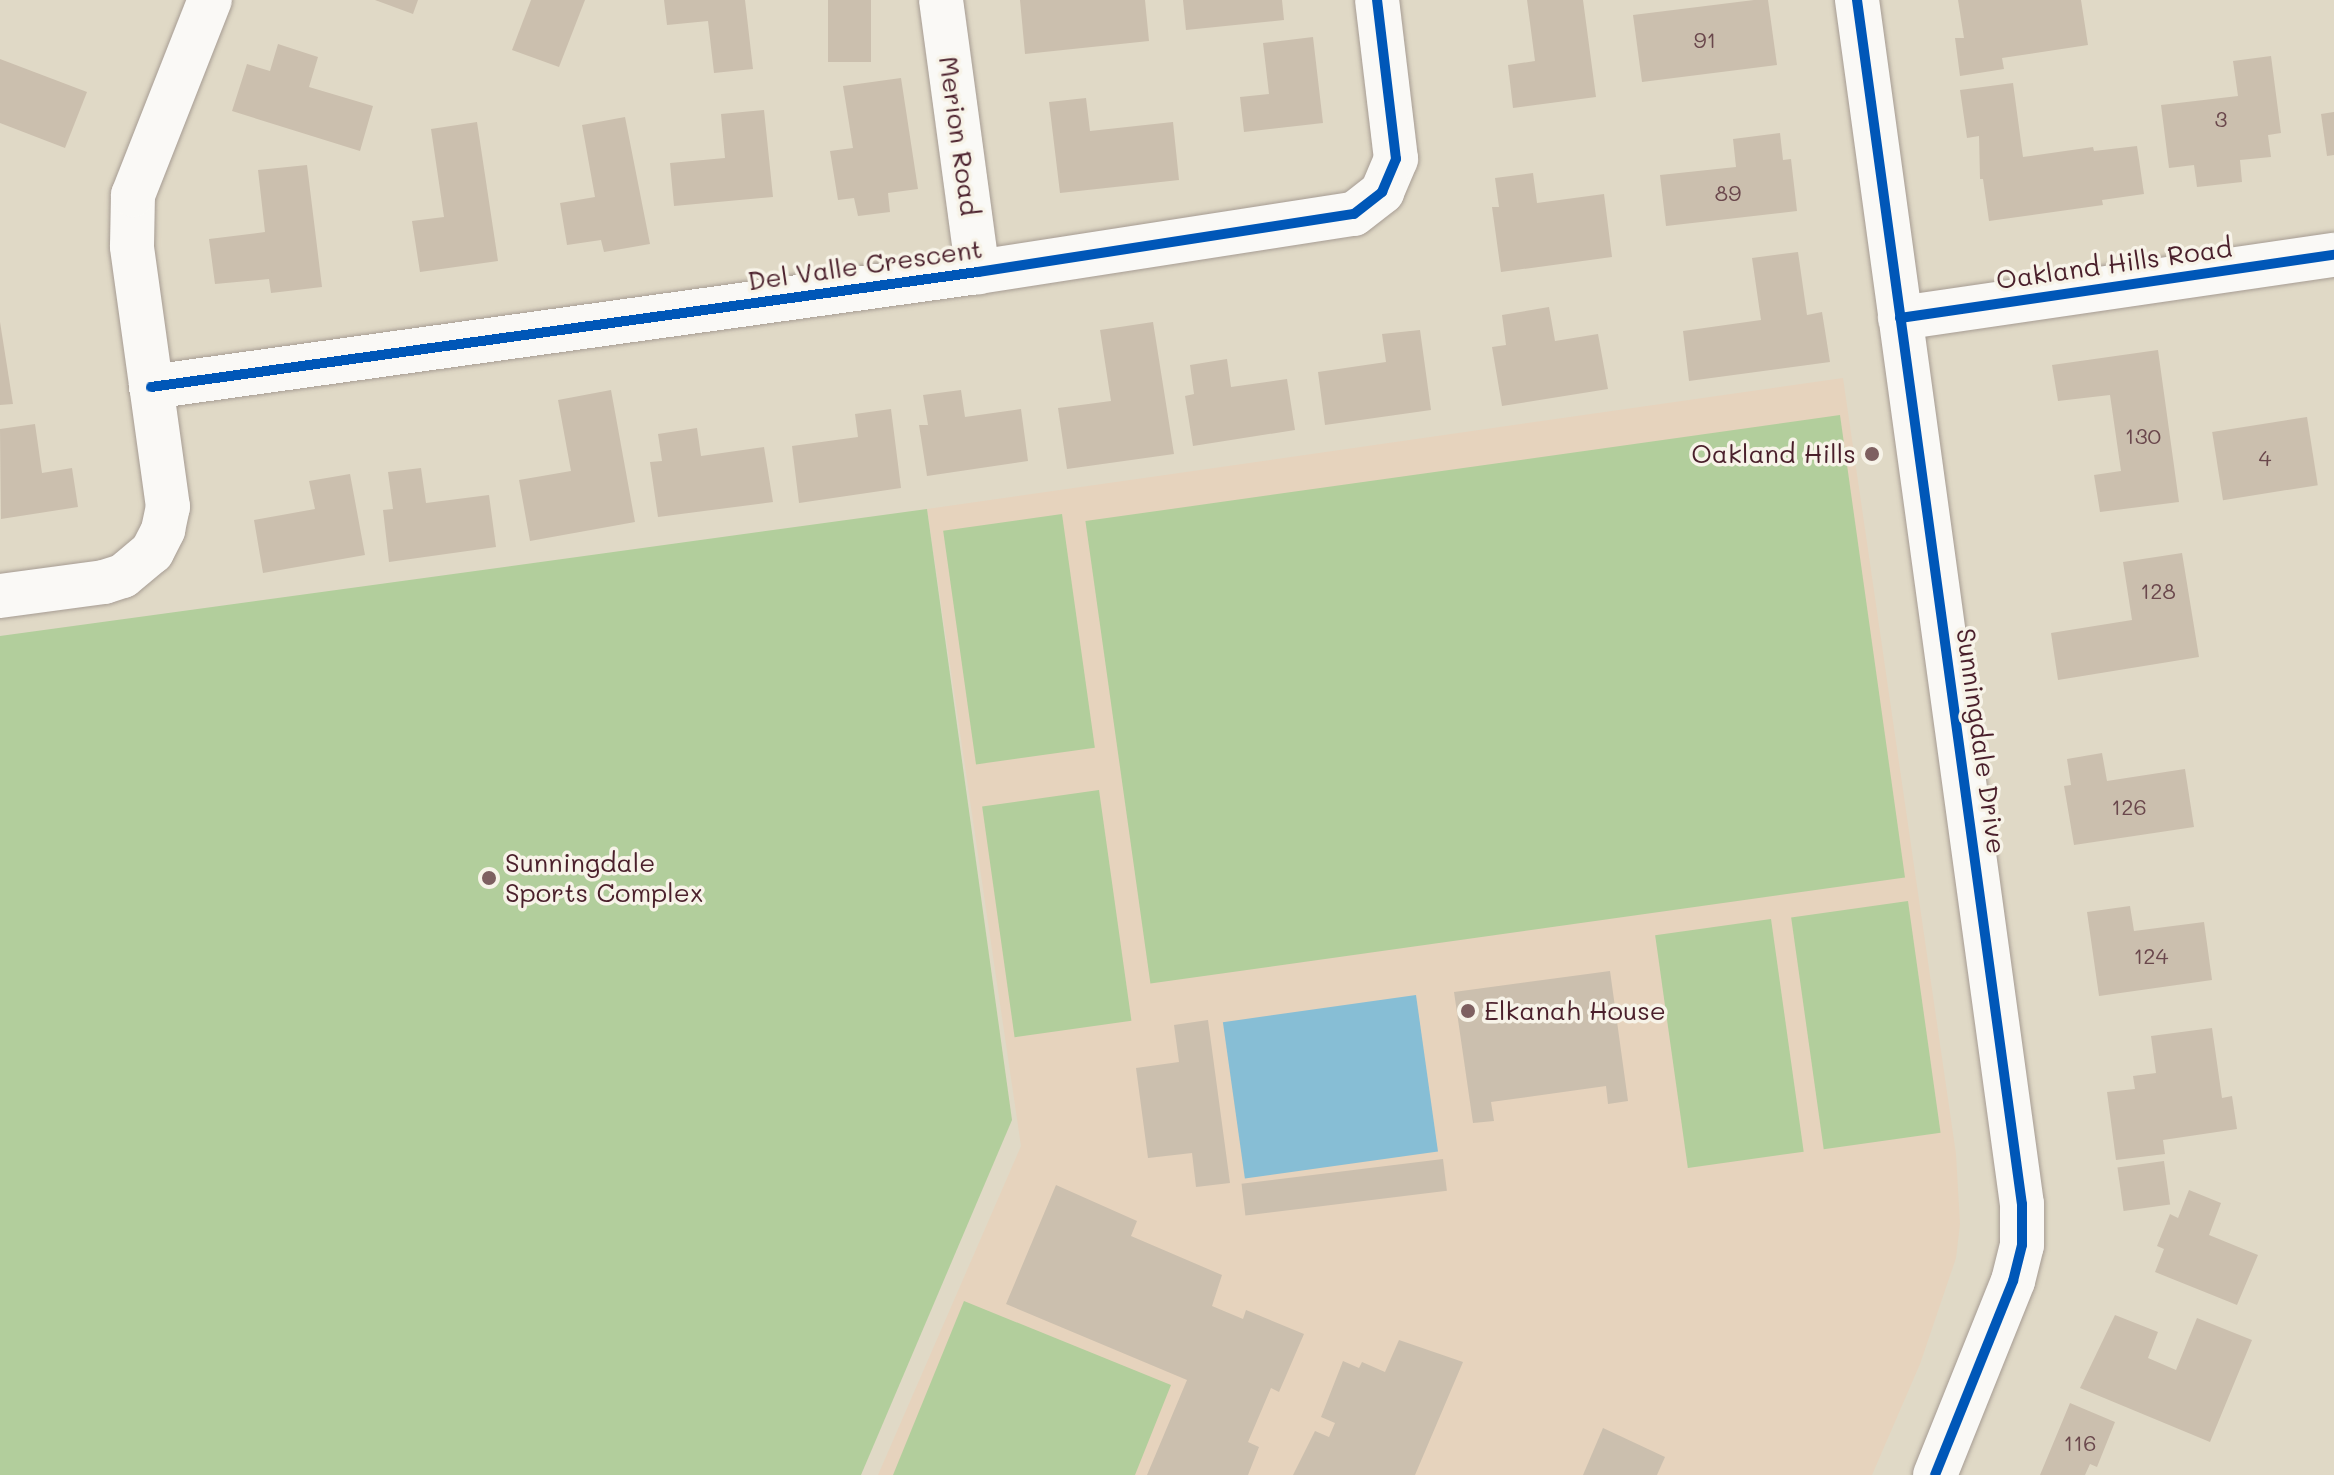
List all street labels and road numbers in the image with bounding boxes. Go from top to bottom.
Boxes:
street label: Merion Road [932,54,986,218]
street label: Oakland Hills Road [1994,232,2234,296]
street label: Del Valle Crescent [746,233,984,297]
street label: Sunningdale Drive [1950,626,2012,856]

